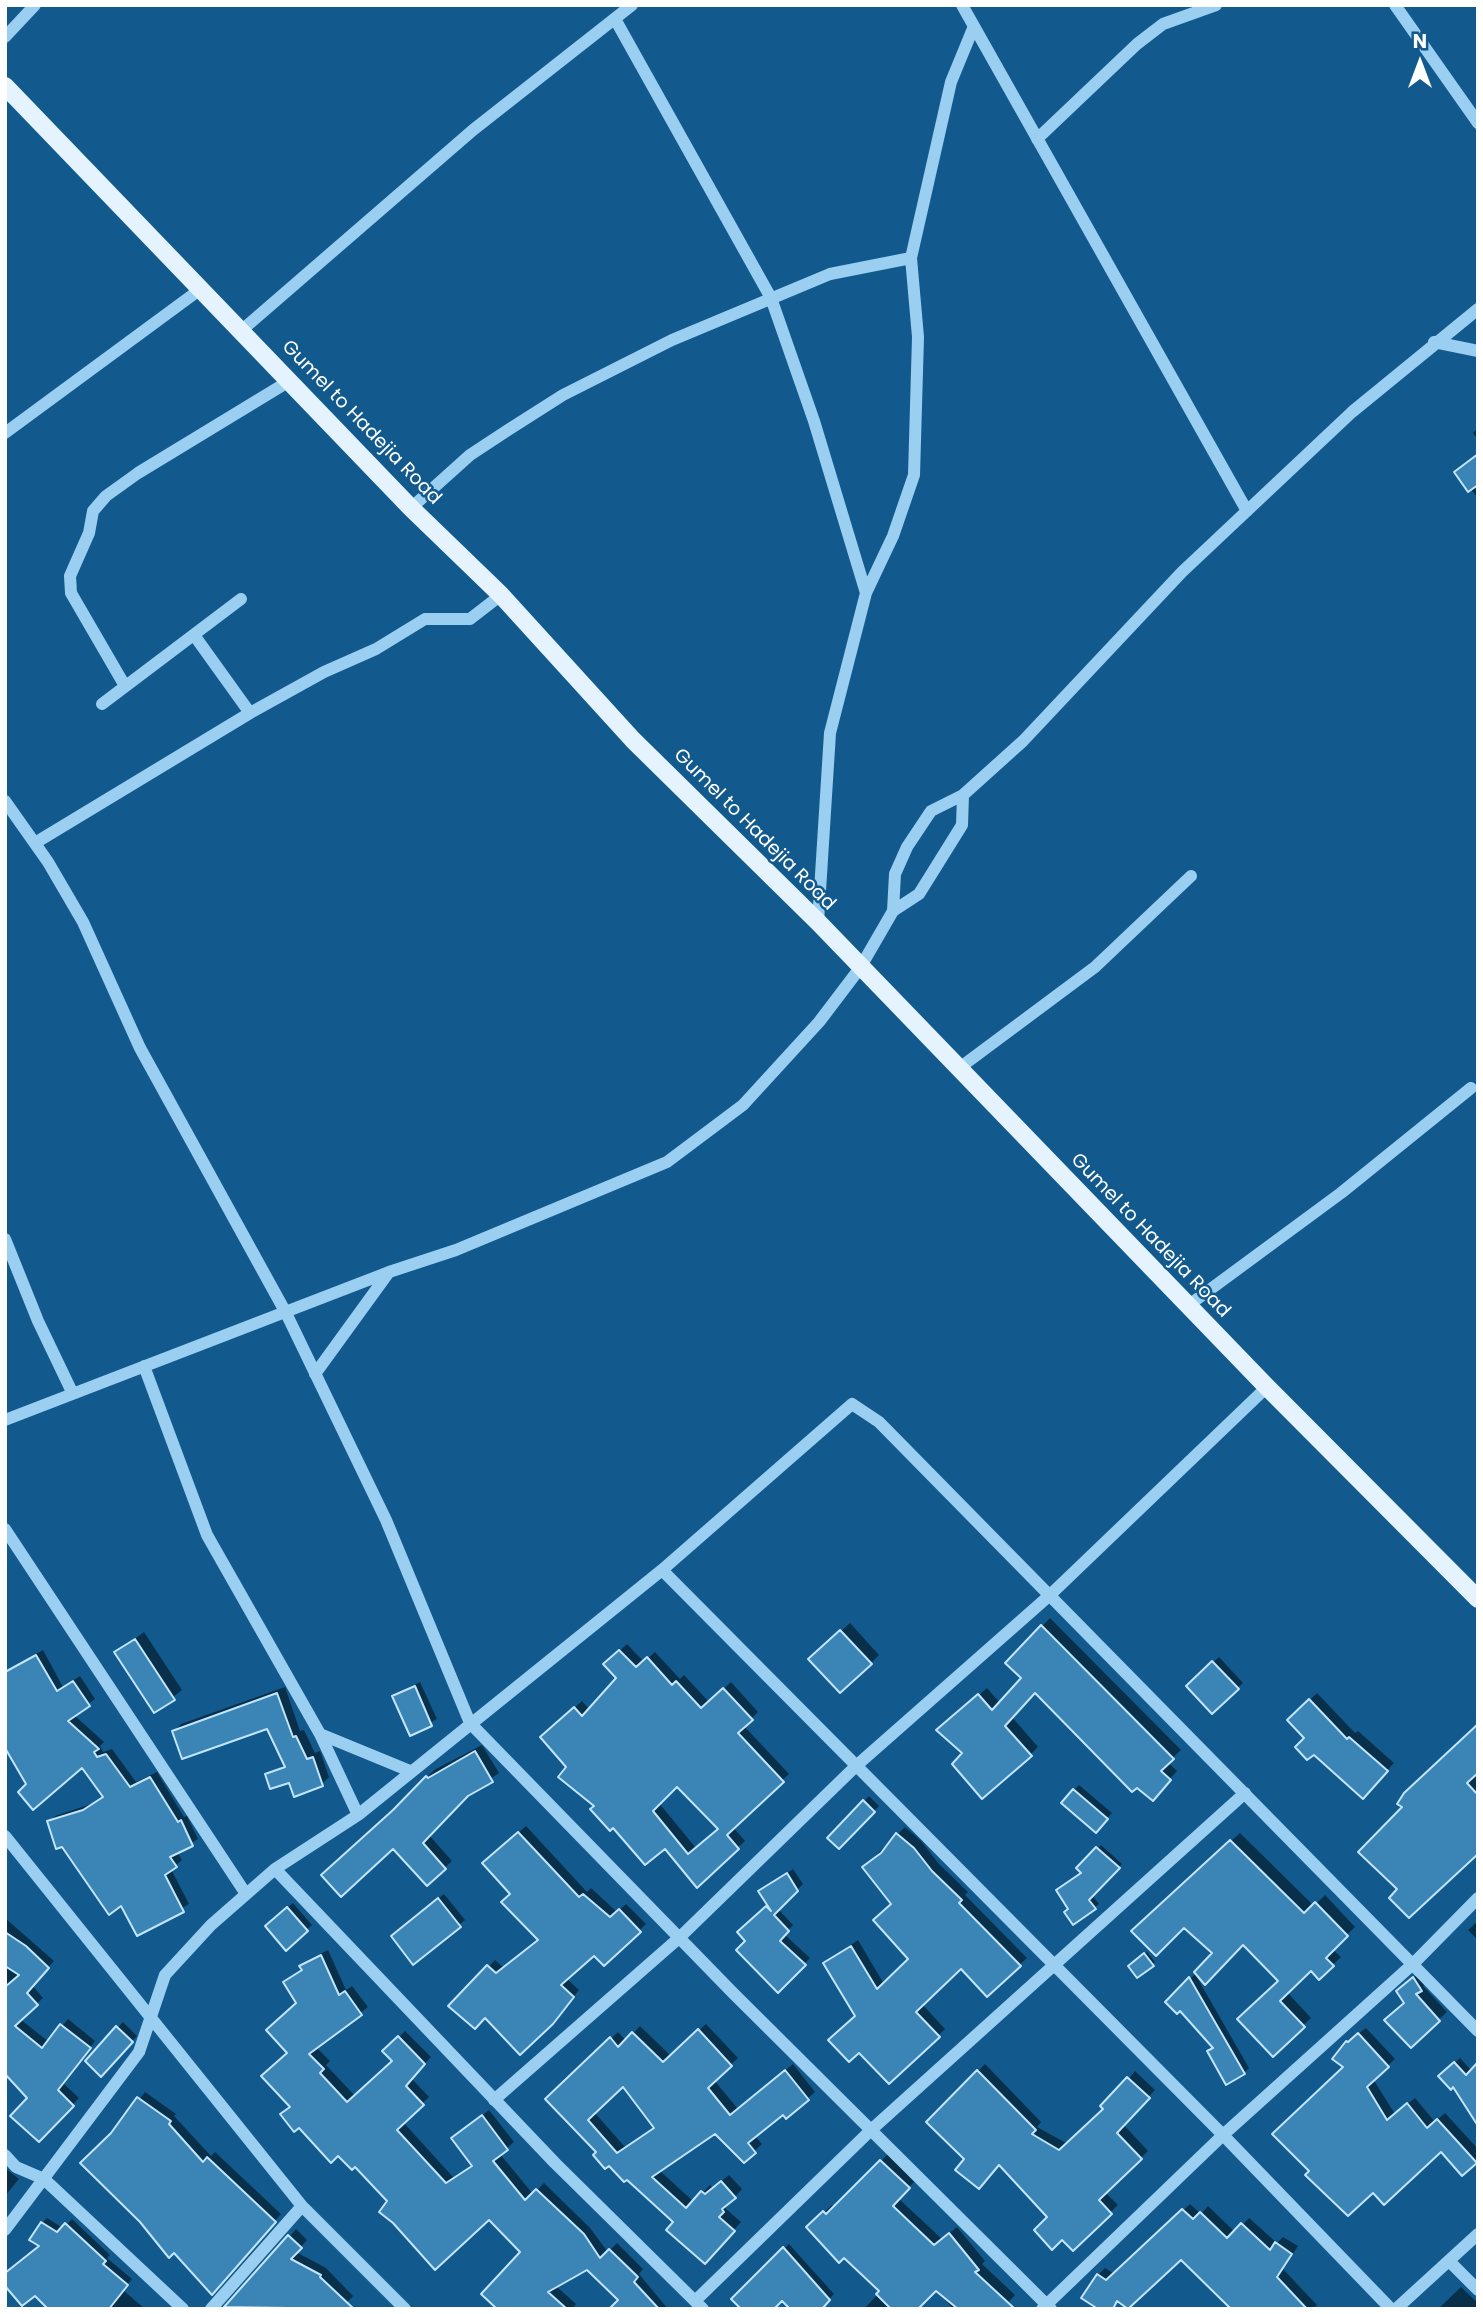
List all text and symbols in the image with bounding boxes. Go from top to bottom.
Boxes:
north arrow [1385,28,1455,98]
text: N [1413,28,1427,55]
street label: Gumel to Hadejia Road [277,336,445,510]
street label: Gumel to Hadejia Road [668,744,840,916]
street label: Gumel to Hadejia Road [1066,1149,1234,1323]

